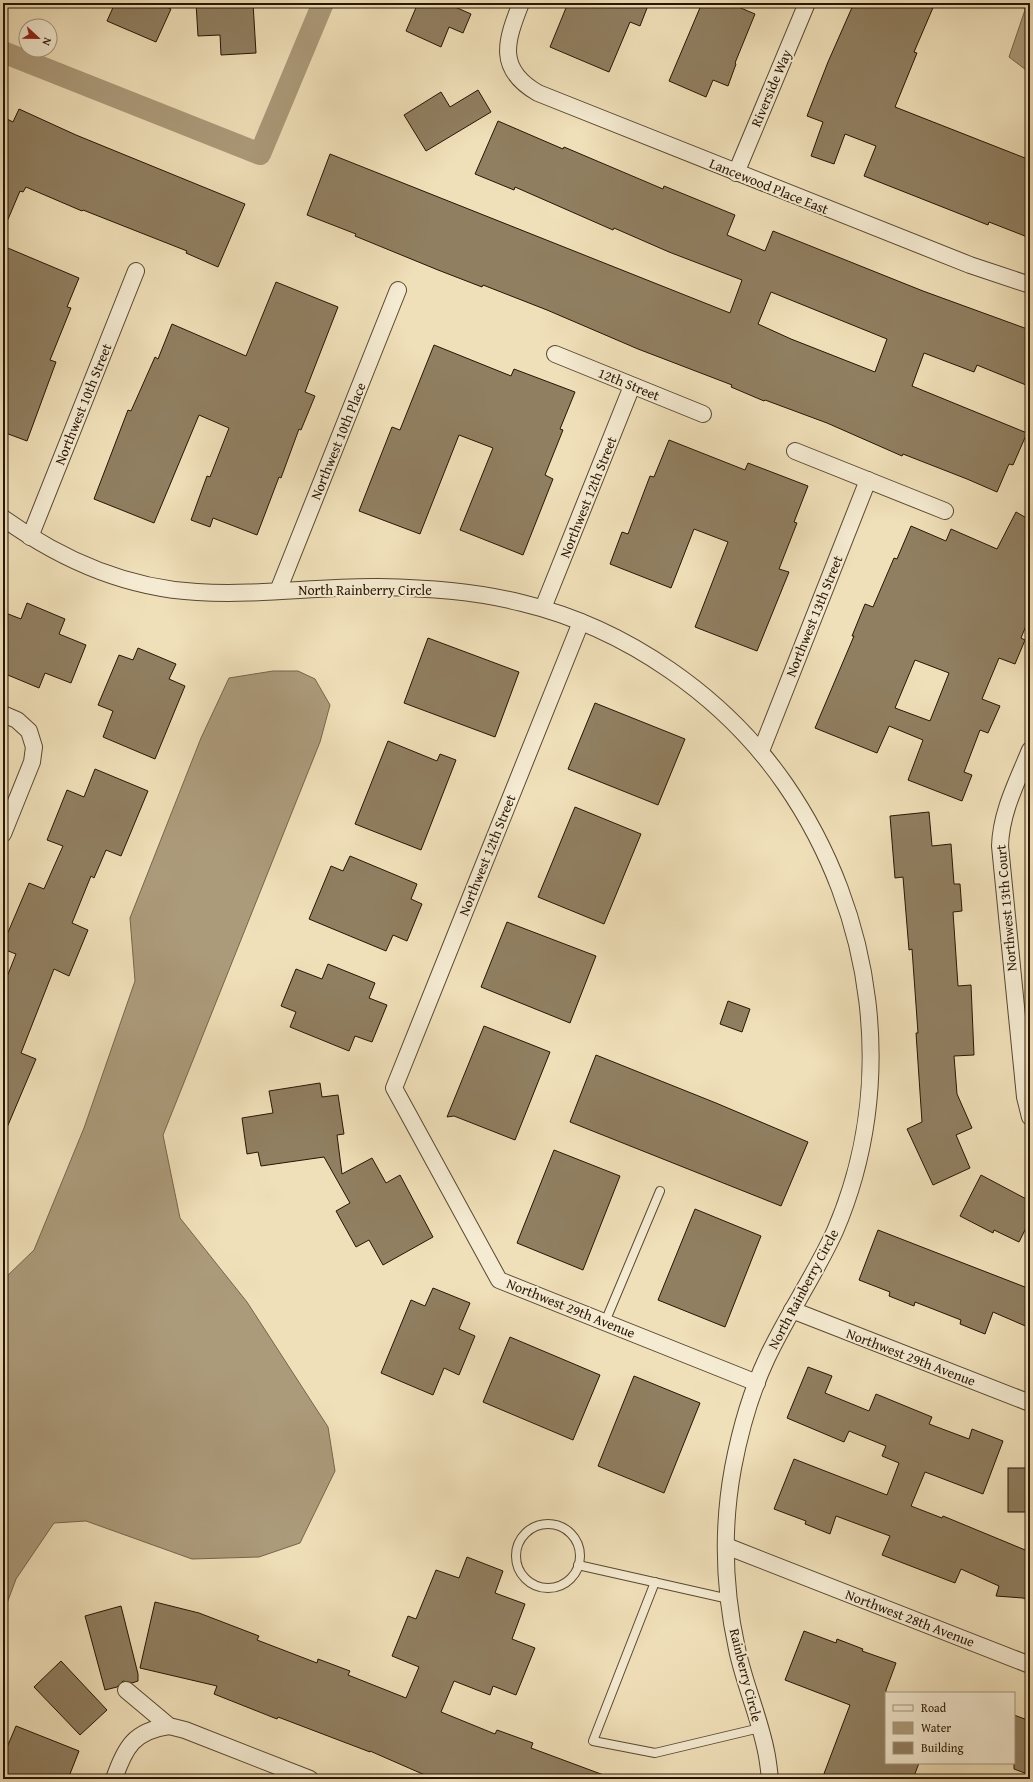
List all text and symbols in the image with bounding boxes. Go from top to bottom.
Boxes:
north arrow [18,18,58,58]
text: N [38,35,56,49]
street label: Riverside Way [746,46,796,130]
street label: Lancewood Place East [706,153,832,219]
street label: Northwest 10th Street [49,340,117,468]
street label: 12th Street [595,363,663,405]
street label: Northwest 10th Place [305,379,371,503]
street label: Northwest 12th Street [554,433,622,561]
street label: Northwest 13th Street [780,552,848,680]
street label: North Rainberry Circle [298,580,432,600]
street label: Northwest 12th Street [453,791,521,919]
street label: Northwest 13th Court [990,844,1022,972]
street label: North Rainberry Circle [763,1225,843,1353]
street label: Northwest 29th Avenue [504,1273,639,1343]
street label: Northwest 29th Avenue [843,1323,979,1391]
street label: Northwest 28th Avenue [842,1584,978,1652]
street label: Rainberry Circle [725,1626,767,1724]
legend [885,1692,1015,1764]
text: Road [921,1699,947,1716]
text: Water [921,1719,951,1736]
text: Building [921,1739,964,1756]

